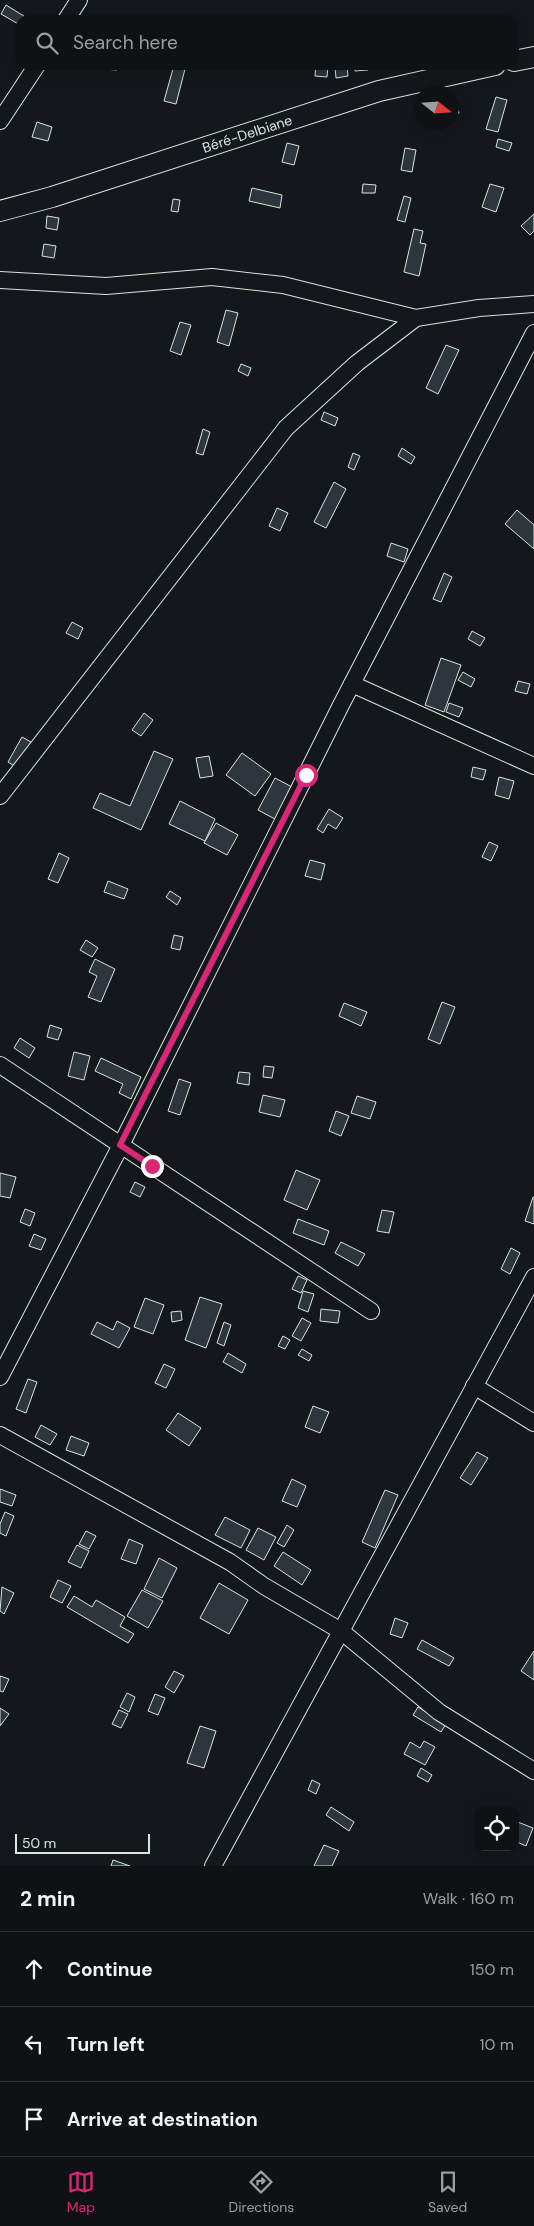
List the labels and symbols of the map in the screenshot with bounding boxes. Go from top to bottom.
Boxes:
north arrow [414,85,459,130]
street label: Béré-Delbiane [200,111,294,157]
route start [295,764,318,787]
route end [141,1155,164,1178]
scale bar [15,1831,150,1854]

